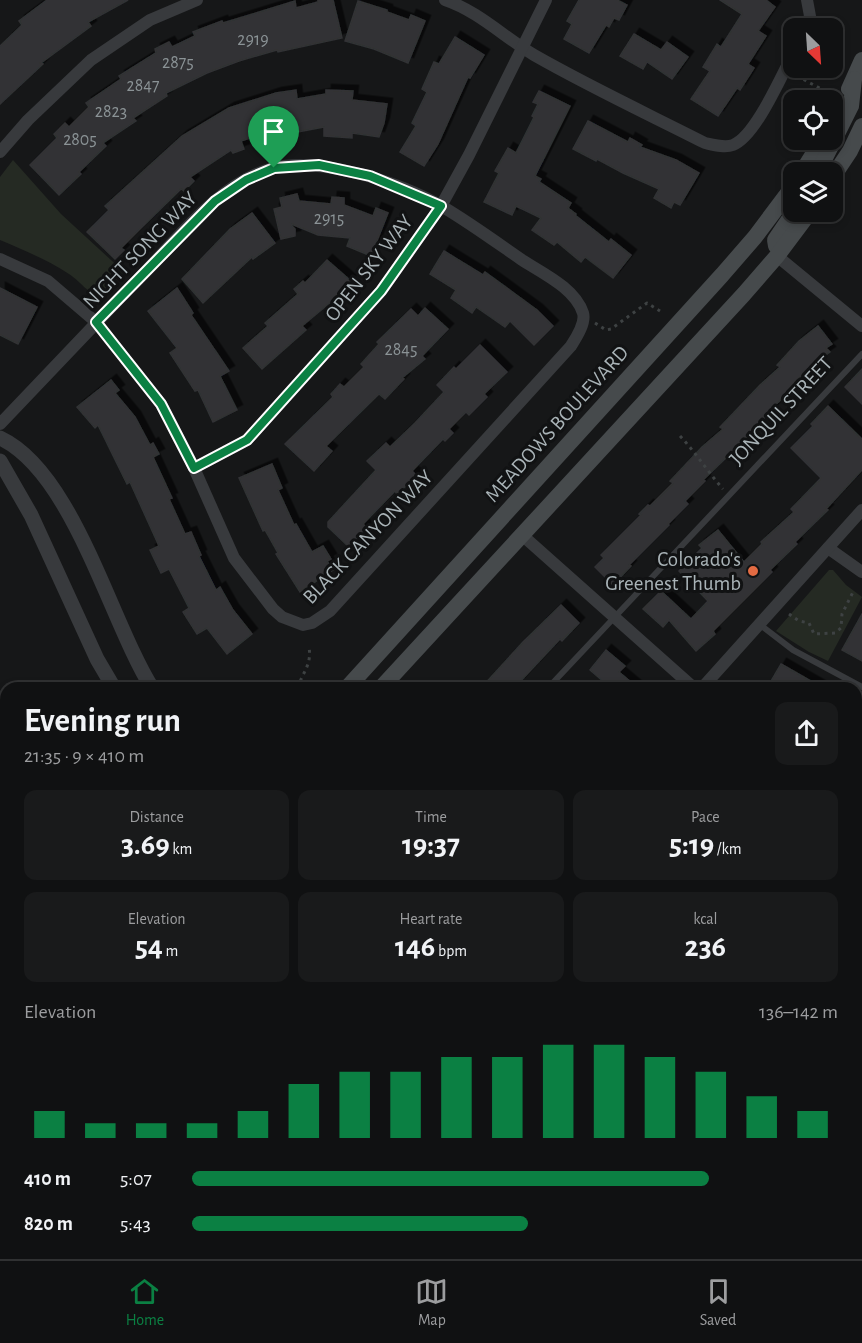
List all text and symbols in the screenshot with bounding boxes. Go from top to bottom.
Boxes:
north arrow [783,18,843,78]
map controls [783,18,843,222]
house number: 2919 [237,31,269,49]
house number: 2875 [162,54,194,72]
house number: 2847 [127,77,159,95]
button: locate [783,90,843,150]
house number: 2823 [95,103,127,121]
pin [248,106,299,168]
icon: arrive [257,115,290,148]
house number: 2805 [63,131,97,149]
button: layers [783,162,843,222]
street label: NIGHT SONG WAY [79,187,201,313]
house number: 2915 [314,210,344,228]
street label: OPEN SKY WAY [321,211,417,325]
house number: 2845 [385,341,417,359]
street label: MEADOWS BOULEVARD [481,342,633,506]
street label: JONQUIL STREET [726,353,836,469]
street label: BLACK CANYON WAY [299,466,437,608]
place label: Colorado's Greenest Thumb [605,549,741,594]
marker: Colorado's Greenest Thumb [746,564,760,578]
button: share [775,702,838,765]
text: Evening run [24,705,181,738]
text: 21:35 · 9 × 410 m [24,746,144,766]
text: Distance [130,809,184,825]
text: Time [415,809,447,825]
text: Pace [691,809,720,825]
text: 3.69 [121,830,170,860]
text: 19:37 [402,830,460,860]
text: 5:19 [669,830,714,860]
text: km [170,841,192,857]
text: /km [714,841,742,857]
text: Elevation [128,911,186,927]
text: Heart rate [400,911,462,927]
text: kcal [693,911,718,927]
text: 54 [135,932,163,962]
text: 146 [395,932,435,962]
text: 236 [685,932,726,962]
text: m [163,943,178,959]
text: bpm [435,943,467,959]
text: Elevation [24,1002,96,1022]
text: 136–142 m [759,1002,838,1022]
text: 410 m [24,1169,71,1189]
text: 5:07 [120,1169,152,1189]
text: 820 m [24,1214,73,1234]
text: 5:43 [120,1214,151,1234]
tab: Home [126,1275,164,1330]
tab: Map [415,1275,448,1330]
tab: Saved [700,1275,736,1330]

